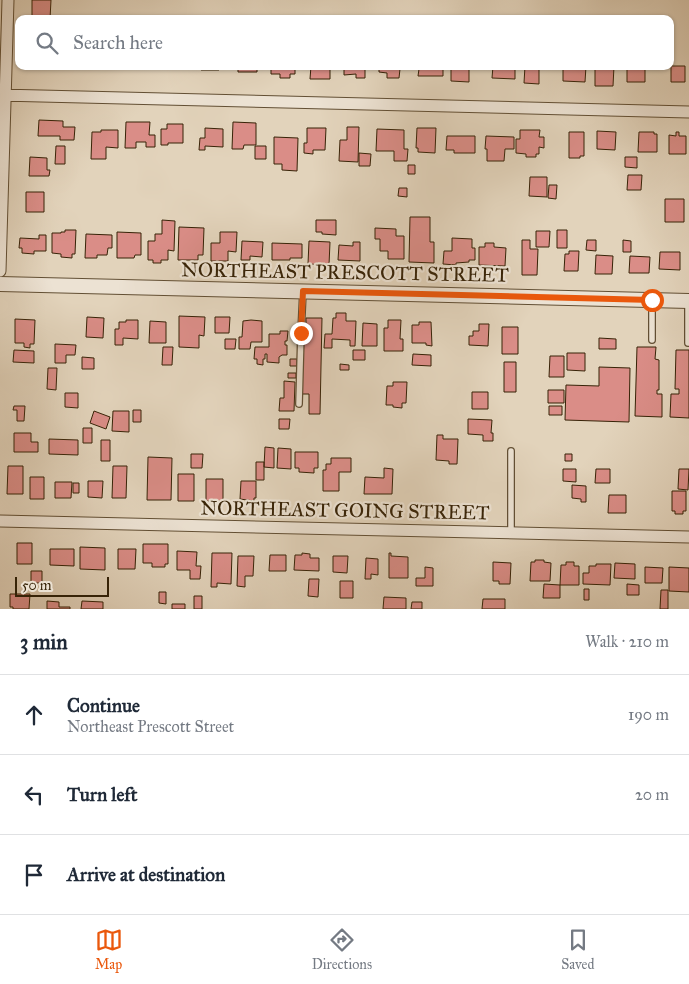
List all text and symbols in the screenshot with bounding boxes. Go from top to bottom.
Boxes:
search box [15,15,674,70]
icon: search [33,29,61,57]
text: Search here [73,31,163,54]
street label: NORTHEAST PRESCOTT STREET [181,257,509,287]
route start [641,289,664,312]
route end [290,322,313,345]
street label: NORTHEAST GOING STREET [200,495,490,525]
scale bar [15,574,109,597]
text: 50 m [22,577,51,594]
text: 3 min [20,629,68,655]
text: Walk · 210 m [585,632,669,651]
text: Continue [67,694,140,717]
icon: ahead [20,701,48,729]
text: 190 m [628,705,669,724]
text: Northeast Prescott Street [67,717,234,736]
icon: left [20,781,48,809]
text: Turn left [67,783,137,806]
text: 20 m [635,785,669,804]
icon: arrive [20,861,48,889]
text: Arrive at destination [67,863,225,886]
tab: Map [95,926,123,973]
tab: Directions [312,926,372,973]
tab: Saved [561,926,594,973]

